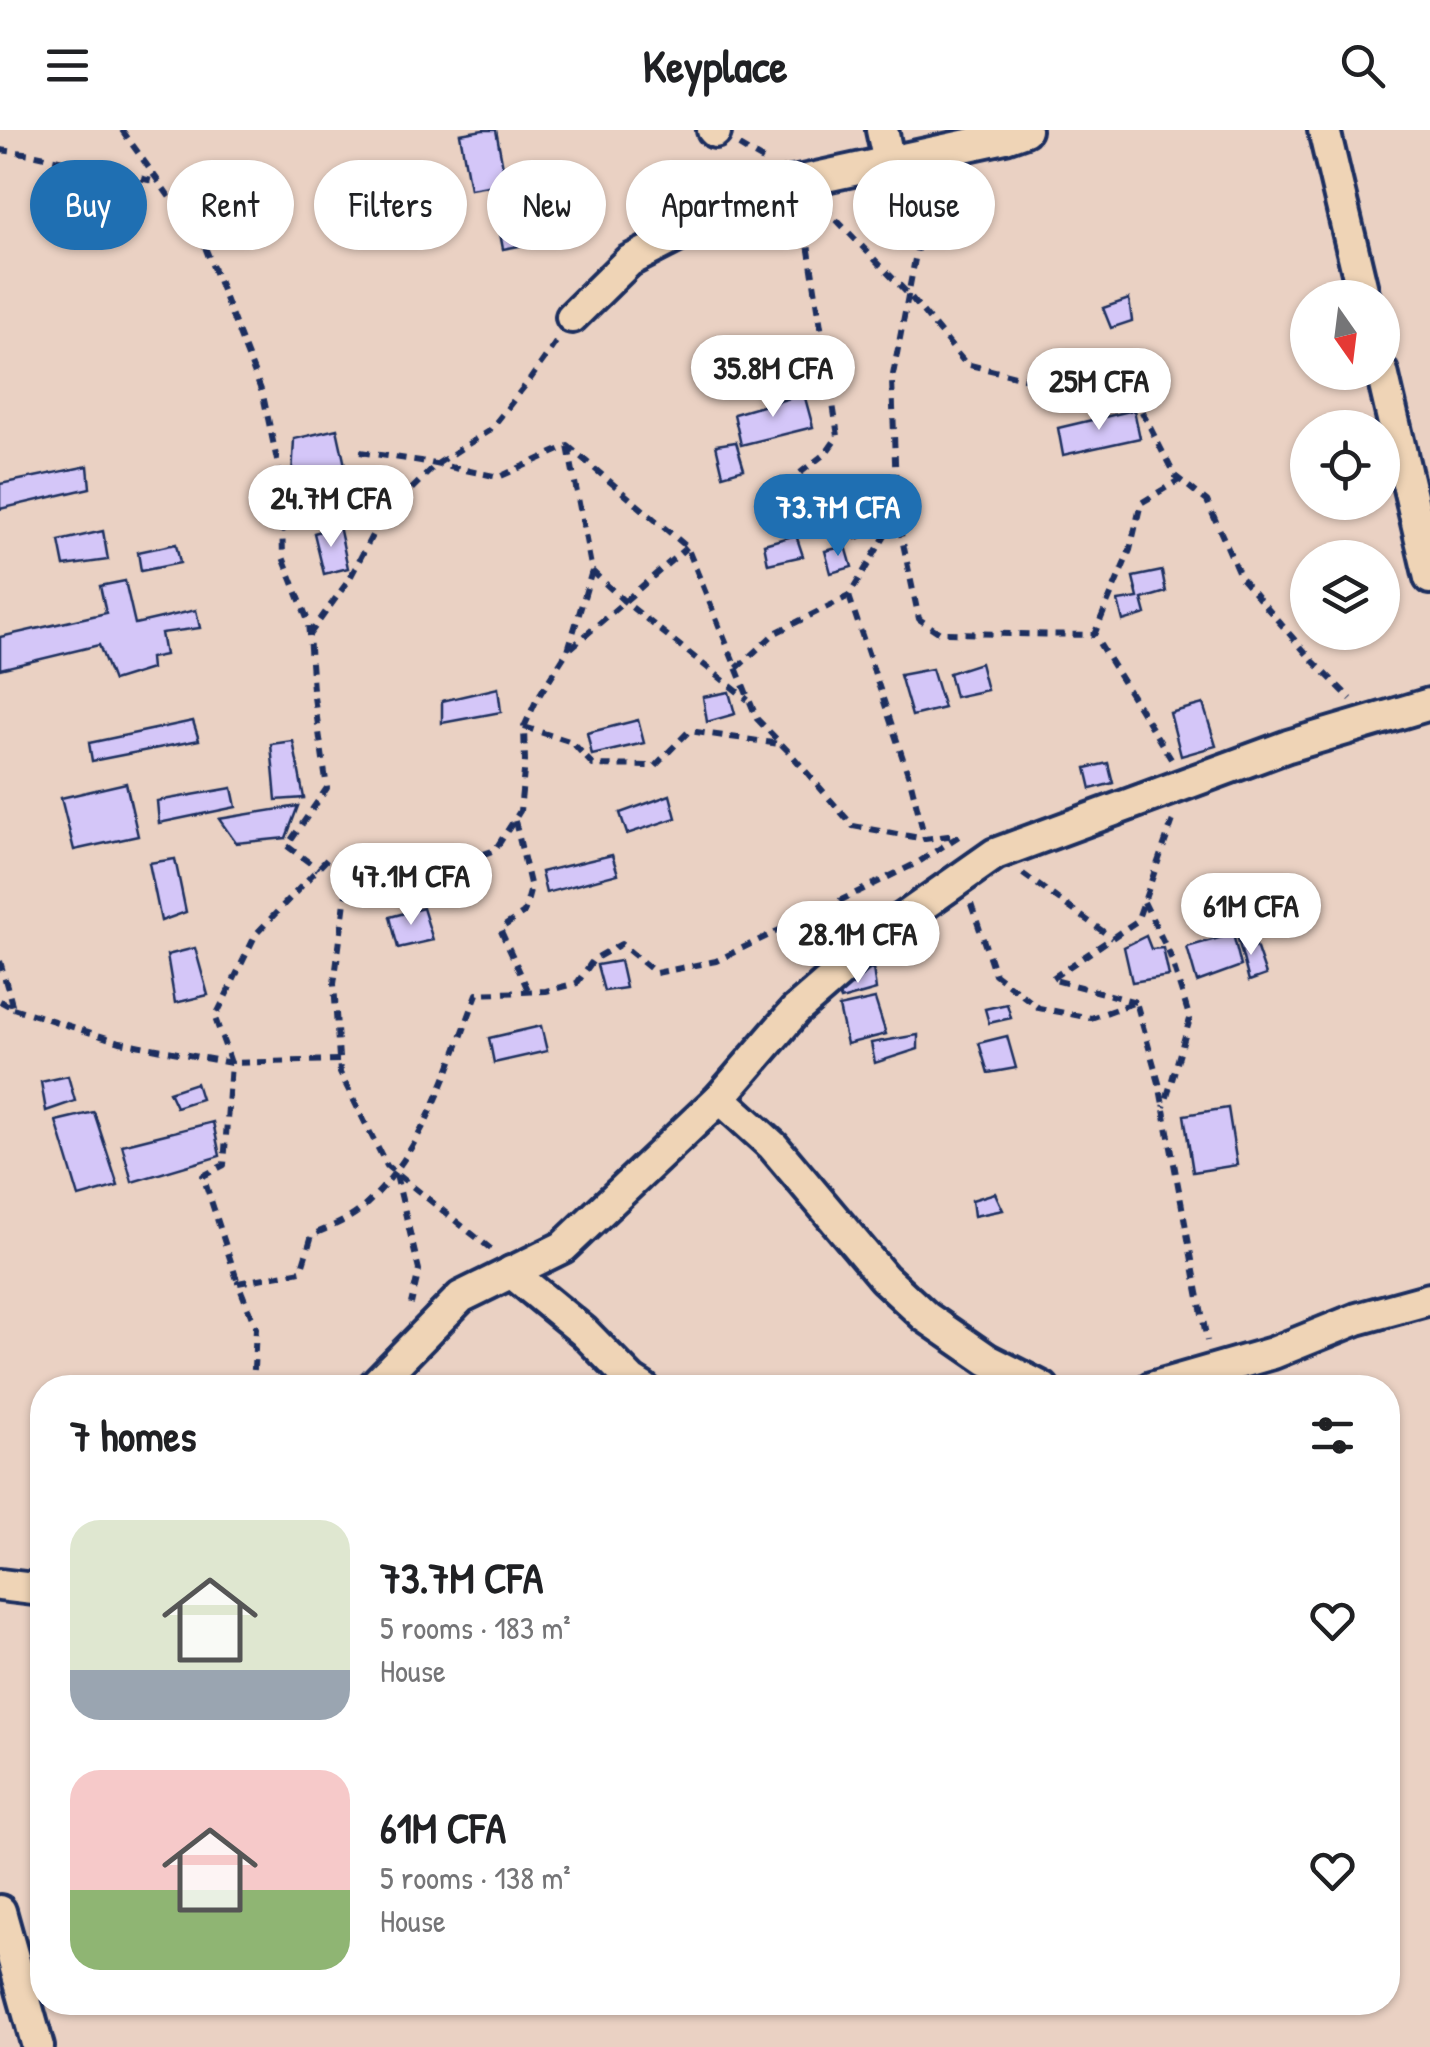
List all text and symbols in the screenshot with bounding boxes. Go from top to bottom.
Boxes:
text: Keyplace [643,35,787,96]
icon: menu [40,38,95,93]
icon: search [1335,38,1390,93]
chip: Buy [30,160,147,250]
chip: Rent [167,160,294,250]
chip: Filters [314,160,467,250]
chip: New [487,160,606,250]
chip: Apartment [626,160,833,250]
chip: House [853,160,995,250]
north arrow [1290,280,1400,390]
map controls [1290,280,1400,650]
pin: 35.8M CFA [659,335,887,420]
text: 35.8M CFA [713,346,833,389]
pin: 25M CFA [1007,348,1191,433]
text: 25M CFA [1049,359,1149,402]
button: locate [1290,410,1400,520]
pin: 24.7M CFA [217,465,445,550]
pin: 73.7M CFA [724,474,952,559]
text: 24.7M CFA [270,476,392,519]
text: 73.7M CFA [776,485,900,528]
button: layers [1290,540,1400,650]
pin: 47.1M CFA [297,843,525,928]
text: 47.1M CFA [352,854,470,897]
pin: 61M CFA [1159,873,1343,958]
text: 61M CFA [1203,884,1299,927]
pin: 28.1M CFA [744,901,972,986]
text: 28.1M CFA [799,912,917,955]
text: 7 homes [70,1407,196,1464]
icon: filters [1305,1408,1360,1463]
text: 73.7M CFA [380,1549,543,1606]
icon: home [150,1560,270,1680]
icon: heart [1305,1593,1360,1648]
text: 5 rooms · 183 m² [380,1606,571,1649]
text: House [380,1649,446,1692]
text: 61M CFA [380,1799,506,1856]
icon: home [150,1810,270,1930]
icon: heart [1305,1843,1360,1898]
text: 5 rooms · 138 m² [380,1856,571,1899]
text: House [380,1899,446,1942]

